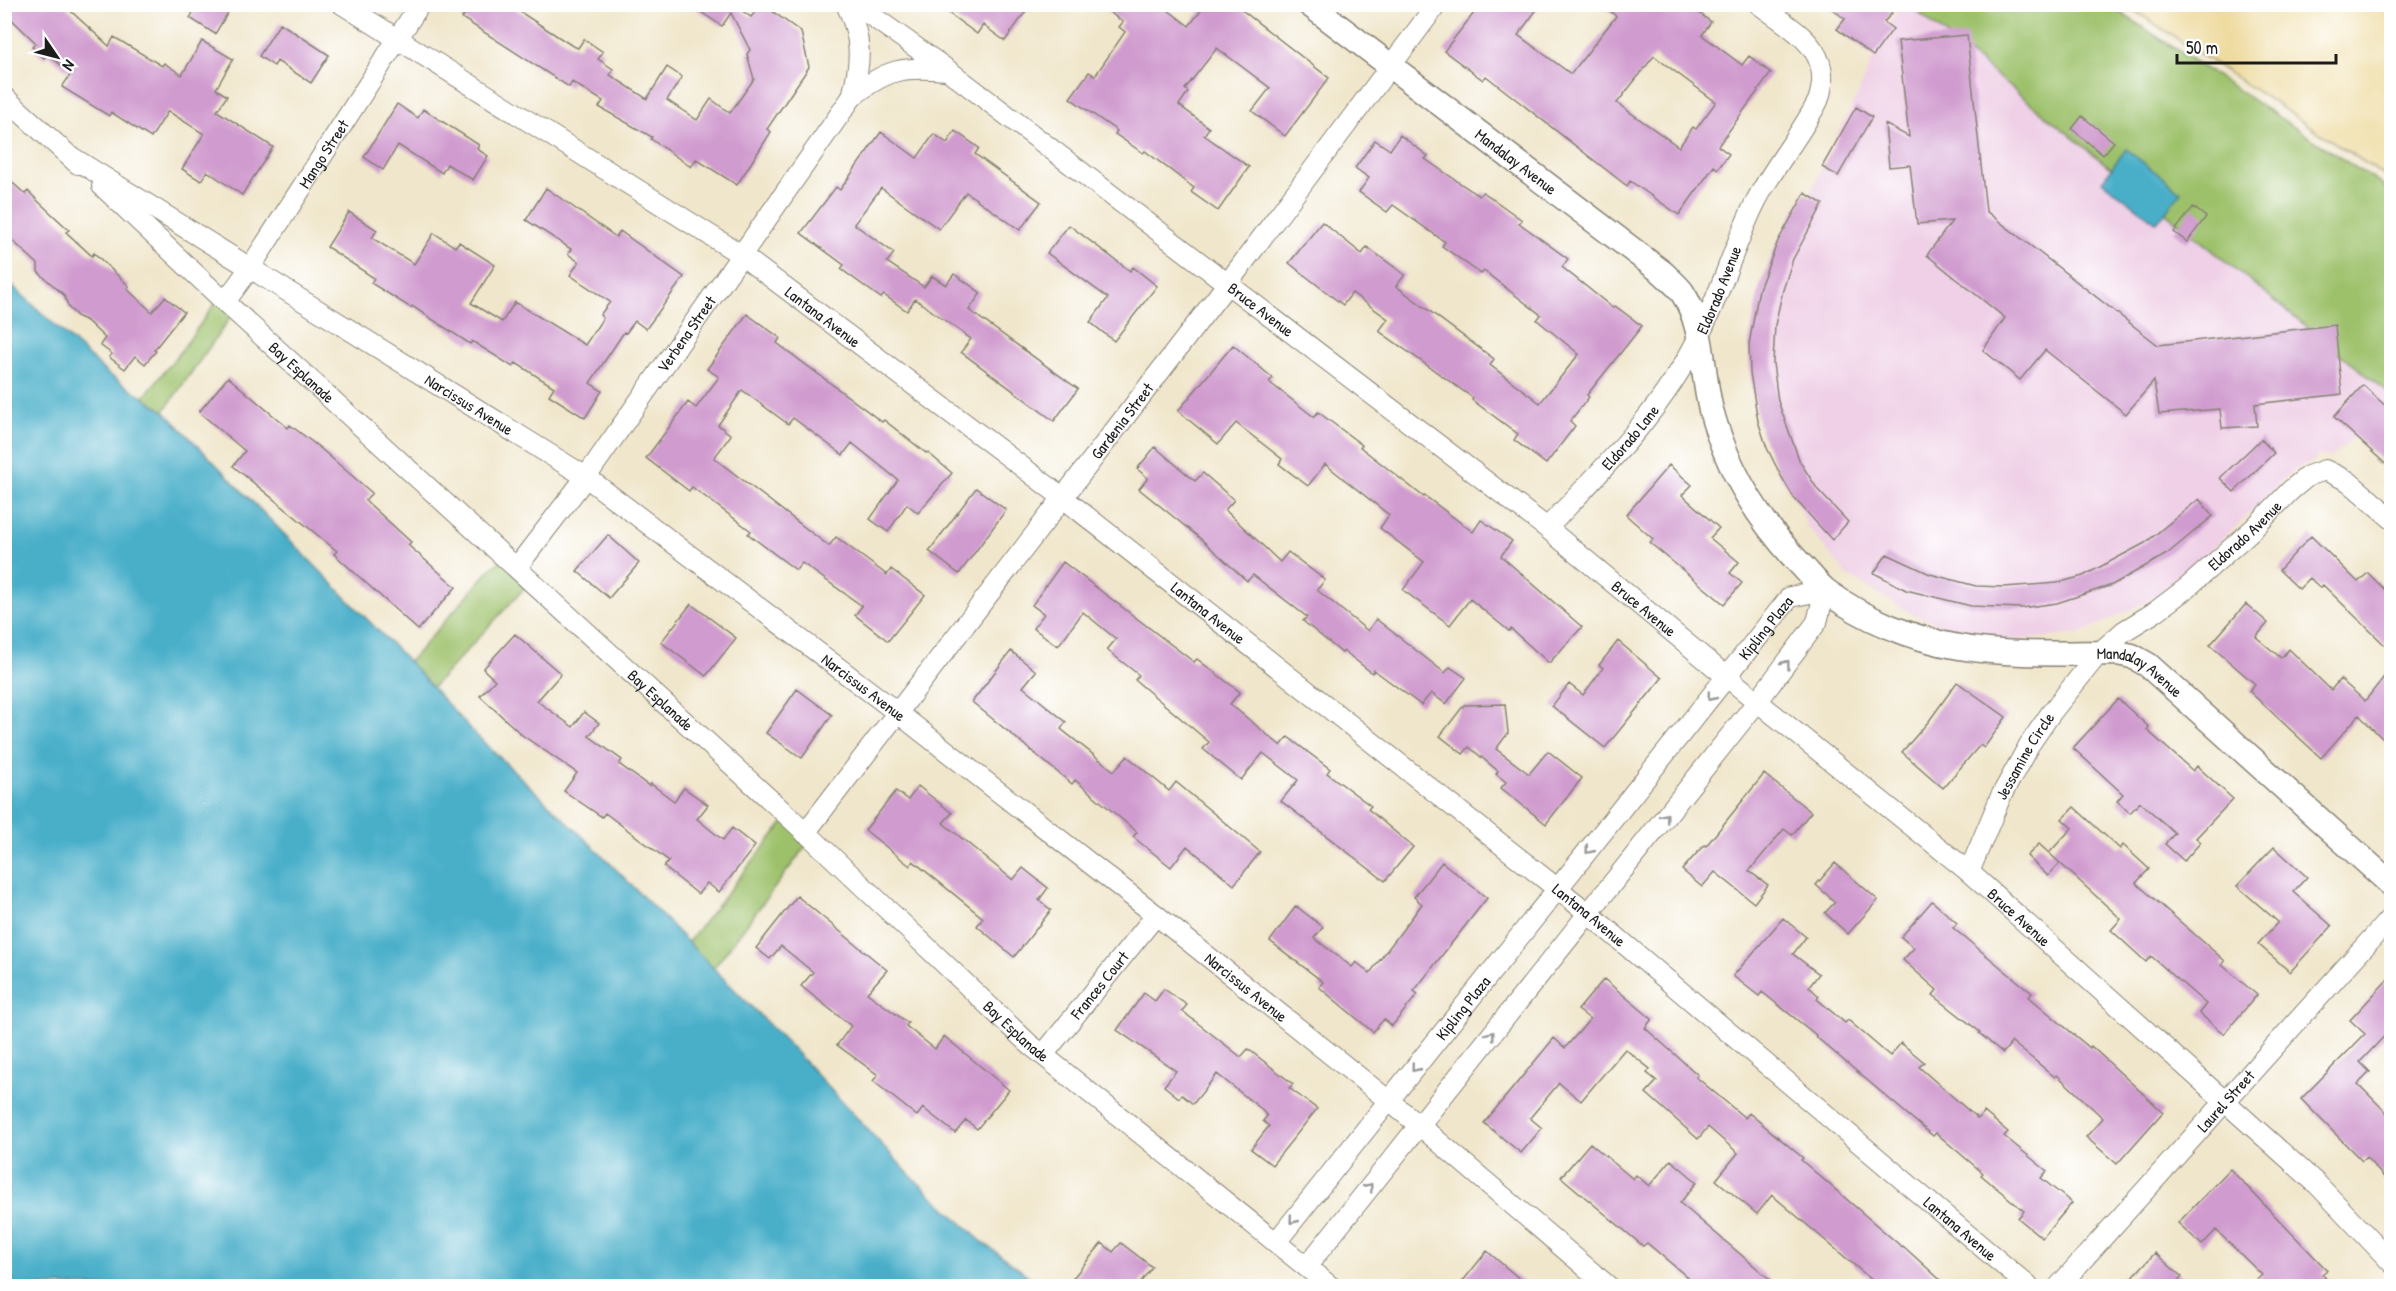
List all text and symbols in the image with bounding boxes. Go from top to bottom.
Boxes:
north arrow [27,27,87,87]
scale bar [2177,27,2336,65]
text: 50 m [2186,35,2218,60]
text: N [58,56,81,76]
street label: Mango Street [293,115,354,192]
street label: Mandalay Avenue [1471,123,1562,200]
street label: Eldorado Avenue [1691,242,1746,338]
street label: Bruce Avenue [1223,277,1299,342]
street label: Lantana Avenue [781,281,866,353]
street label: Verbena Street [652,291,721,377]
street label: Bay Esplanade [264,336,340,408]
street label: Narcissus Avenue [421,369,518,440]
street label: Gardenia Street [1086,378,1159,464]
street label: Eldorado Lane [1596,400,1664,475]
street label: Eldorado Avenue [2203,495,2287,575]
street label: Bruce Avenue [1607,575,1681,642]
street label: Lantana Avenue [1167,576,1251,649]
street label: Kipling Plaza [1733,591,1798,664]
street label: Mandalay Avenue [2096,642,2188,702]
street label: Narcissus Avenue [817,648,911,726]
one-way arrow [1778,659,1789,670]
street label: Bay Esplanade [623,664,699,736]
one-way arrow [1707,691,1718,702]
street label: Jessamine Circle [1990,707,2060,804]
one-way arrow [1657,812,1668,823]
one-way arrow [1586,843,1597,854]
street label: Lantana Avenue [1548,878,1631,952]
street label: Bruce Avenue [1983,883,2056,952]
street label: Frances Court [1065,946,1134,1024]
street label: Narcissus Avenue [1200,947,1293,1027]
street label: Kipling Plaza [1430,971,1495,1045]
street label: Bay Esplanade [979,995,1054,1067]
one-way arrow [1483,1031,1494,1042]
one-way arrow [1412,1061,1423,1072]
street label: Laurel Street [2192,1065,2260,1137]
one-way arrow [1362,1183,1373,1194]
street label: Lantana Avenue [1919,1191,2002,1266]
one-way arrow [1290,1213,1301,1224]

